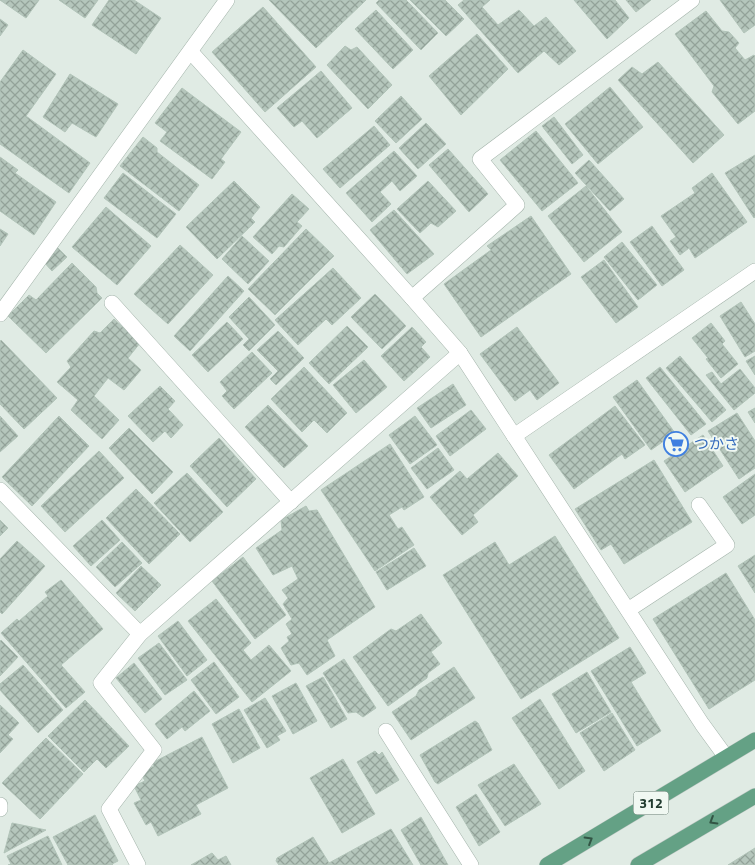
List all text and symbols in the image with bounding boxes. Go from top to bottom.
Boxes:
supermarket icon: つかさ [663,431,689,457]
place label: つかさ [694,432,739,455]
road number: 312 [634,791,668,814]
one-way arrow [709,814,718,824]
one-way arrow [584,836,593,846]

